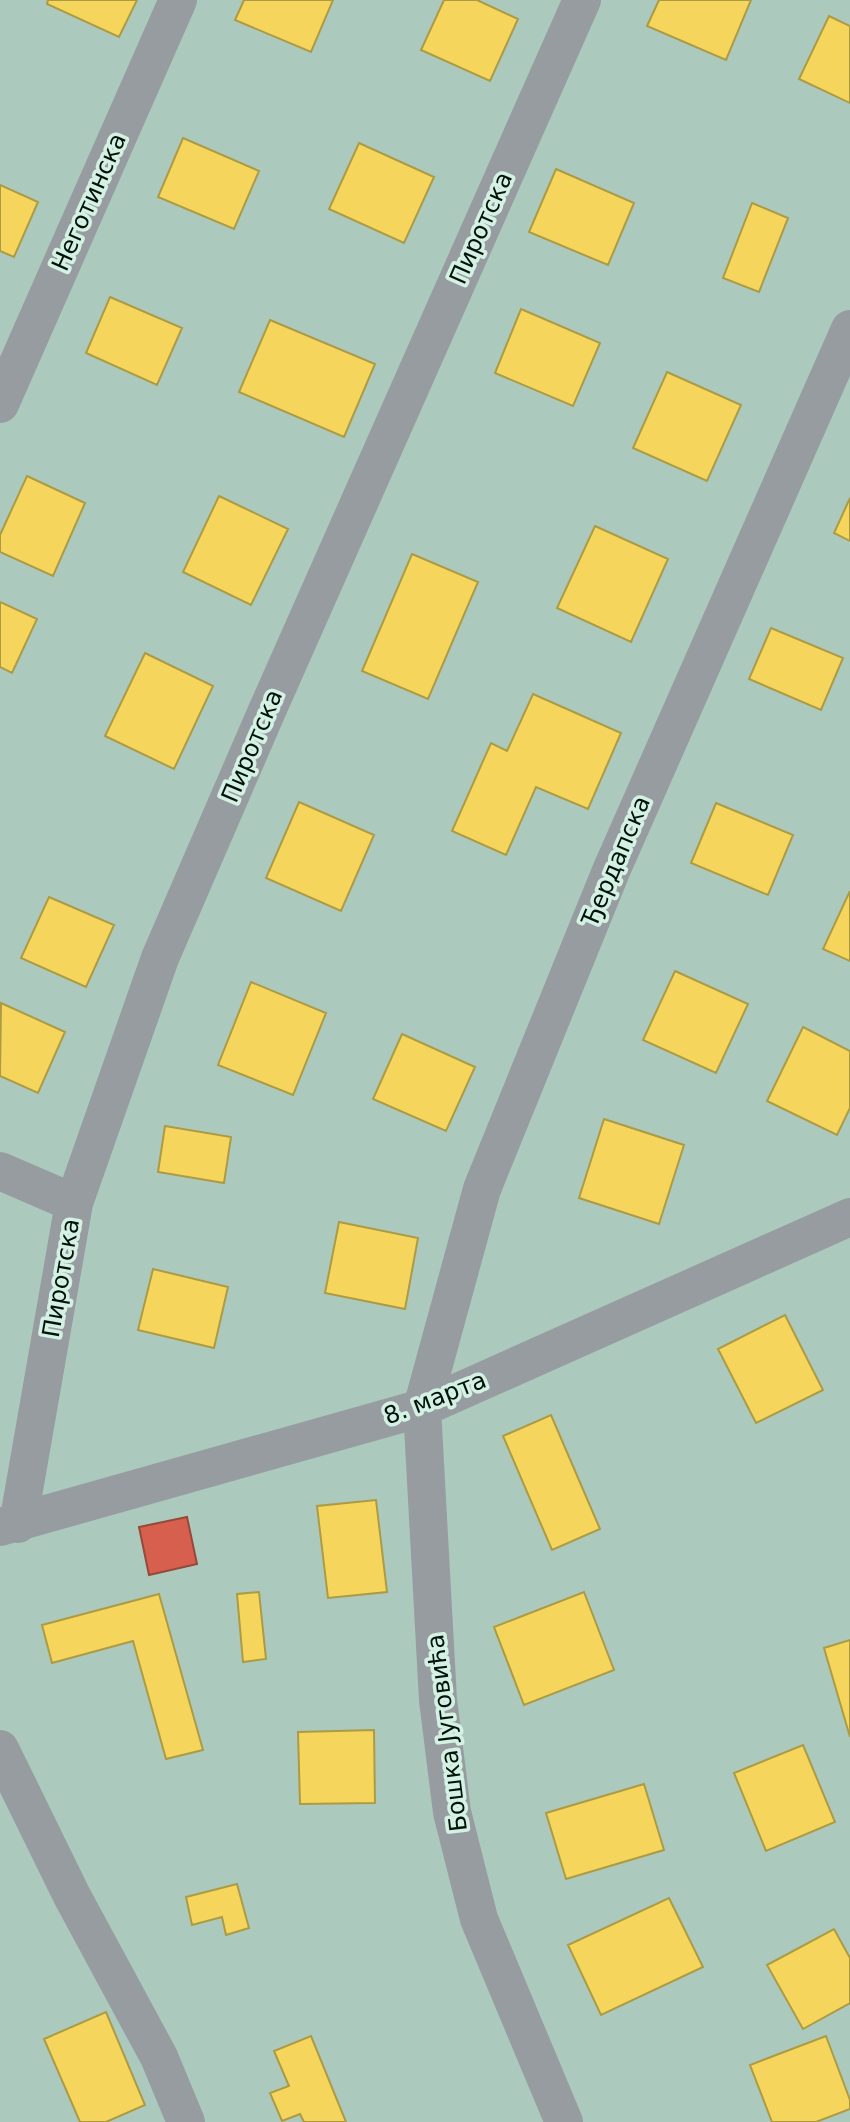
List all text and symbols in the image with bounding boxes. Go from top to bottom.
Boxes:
street label: Неготинска [46,129,132,275]
street label: Пиротска [444,168,518,288]
street label: Пиротска [216,685,288,807]
street label: Ђердапска [576,792,656,931]
street label: Пиротска [37,1217,85,1339]
street label: 8. марта [380,1366,490,1430]
street label: Бошка Југовића [421,1633,473,1833]

